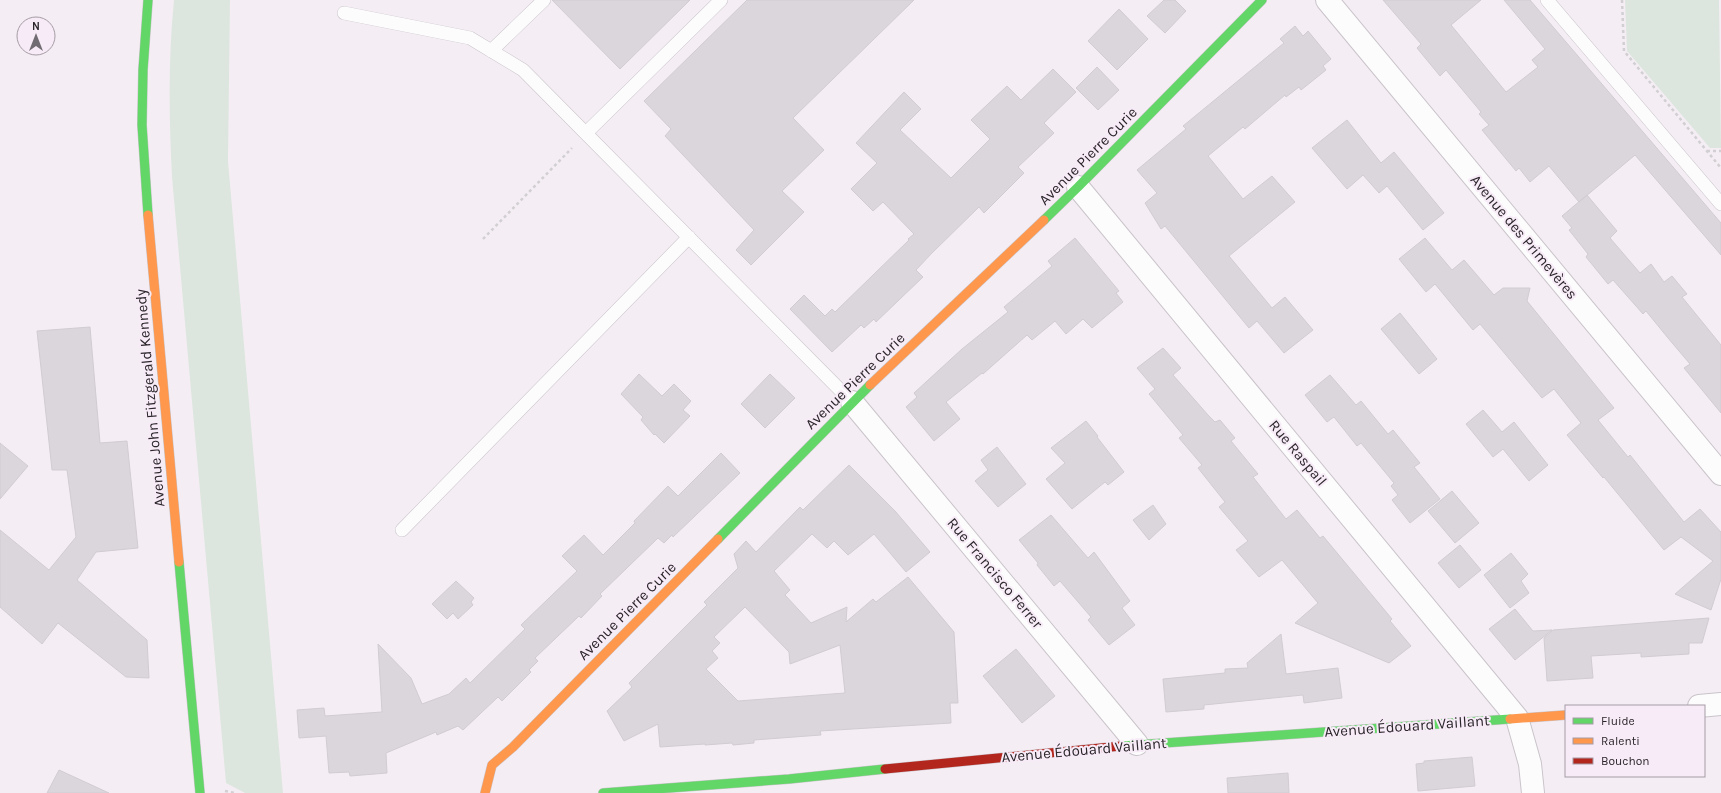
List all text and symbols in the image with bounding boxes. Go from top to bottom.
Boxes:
north arrow [16,16,56,56]
text: N [32,20,40,33]
street label: Avenue Pierre Curie [1035,103,1141,209]
street label: Avenue des Primevères [1467,171,1581,303]
street label: Avenue John Fitzgerald Kennedy [131,288,169,508]
street label: Avenue Pierre Curie [801,329,909,433]
street label: Rue Raspail [1265,416,1331,490]
street label: Rue Francisco Ferrer [943,514,1047,632]
street label: Avenue Pierre Curie [574,558,680,664]
legend [1565,705,1705,777]
street label: Avenue Édouard Vaillant [1324,711,1491,741]
text: Fluide [1601,714,1635,728]
street label: Avenue Édouard Vaillant [1001,734,1168,766]
text: Ralenti [1601,734,1640,748]
text: Bouchon [1601,754,1650,768]

